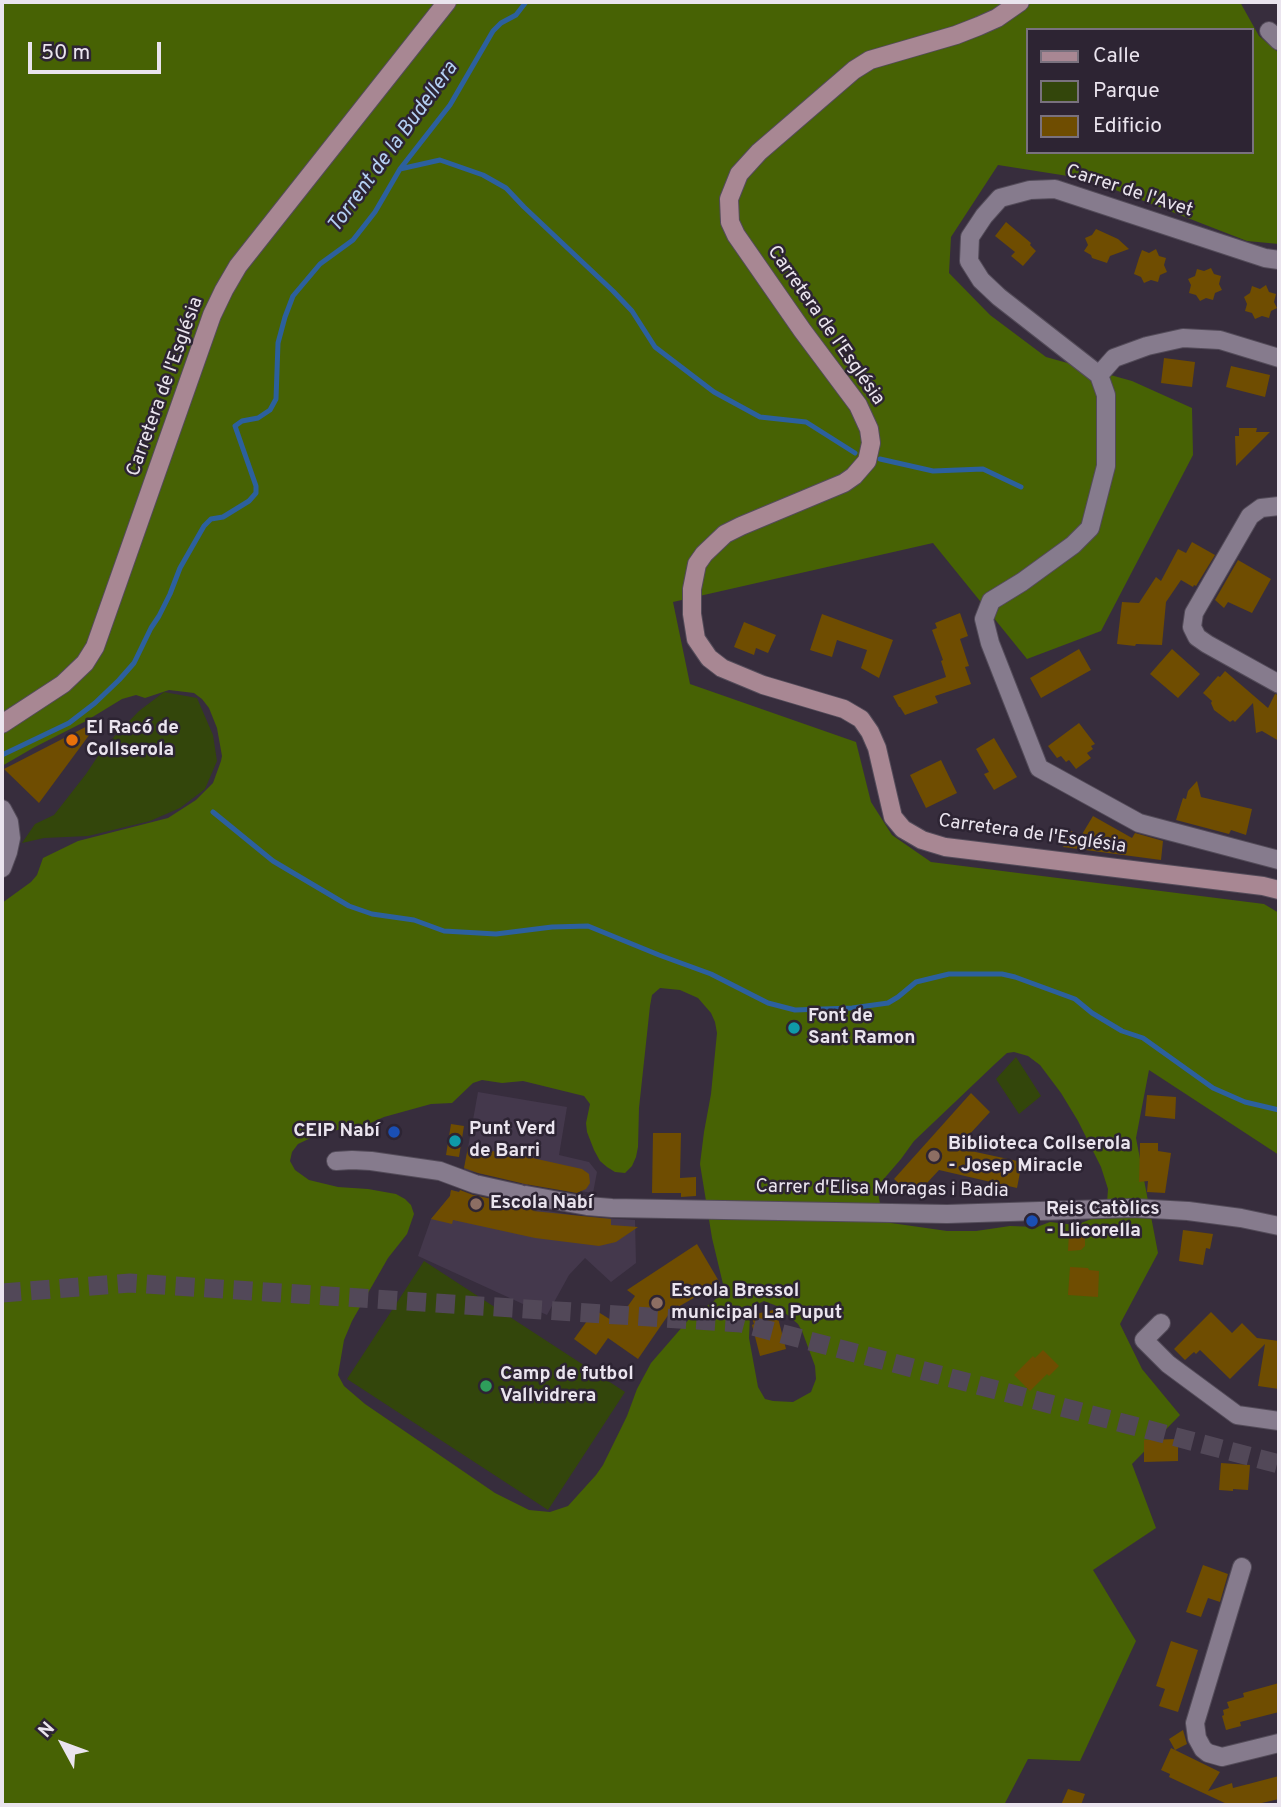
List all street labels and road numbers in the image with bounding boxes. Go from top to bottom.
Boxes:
street label: Carrer de l'Avet [1063,161,1195,223]
street label: Carretera de l'Església [761,242,889,410]
street label: Carretera de l'Església [123,294,209,480]
street label: Carretera de l'Església [937,811,1127,859]
street label: Carrer d'Elisa Moragas i Badia [755,1176,1009,1204]

